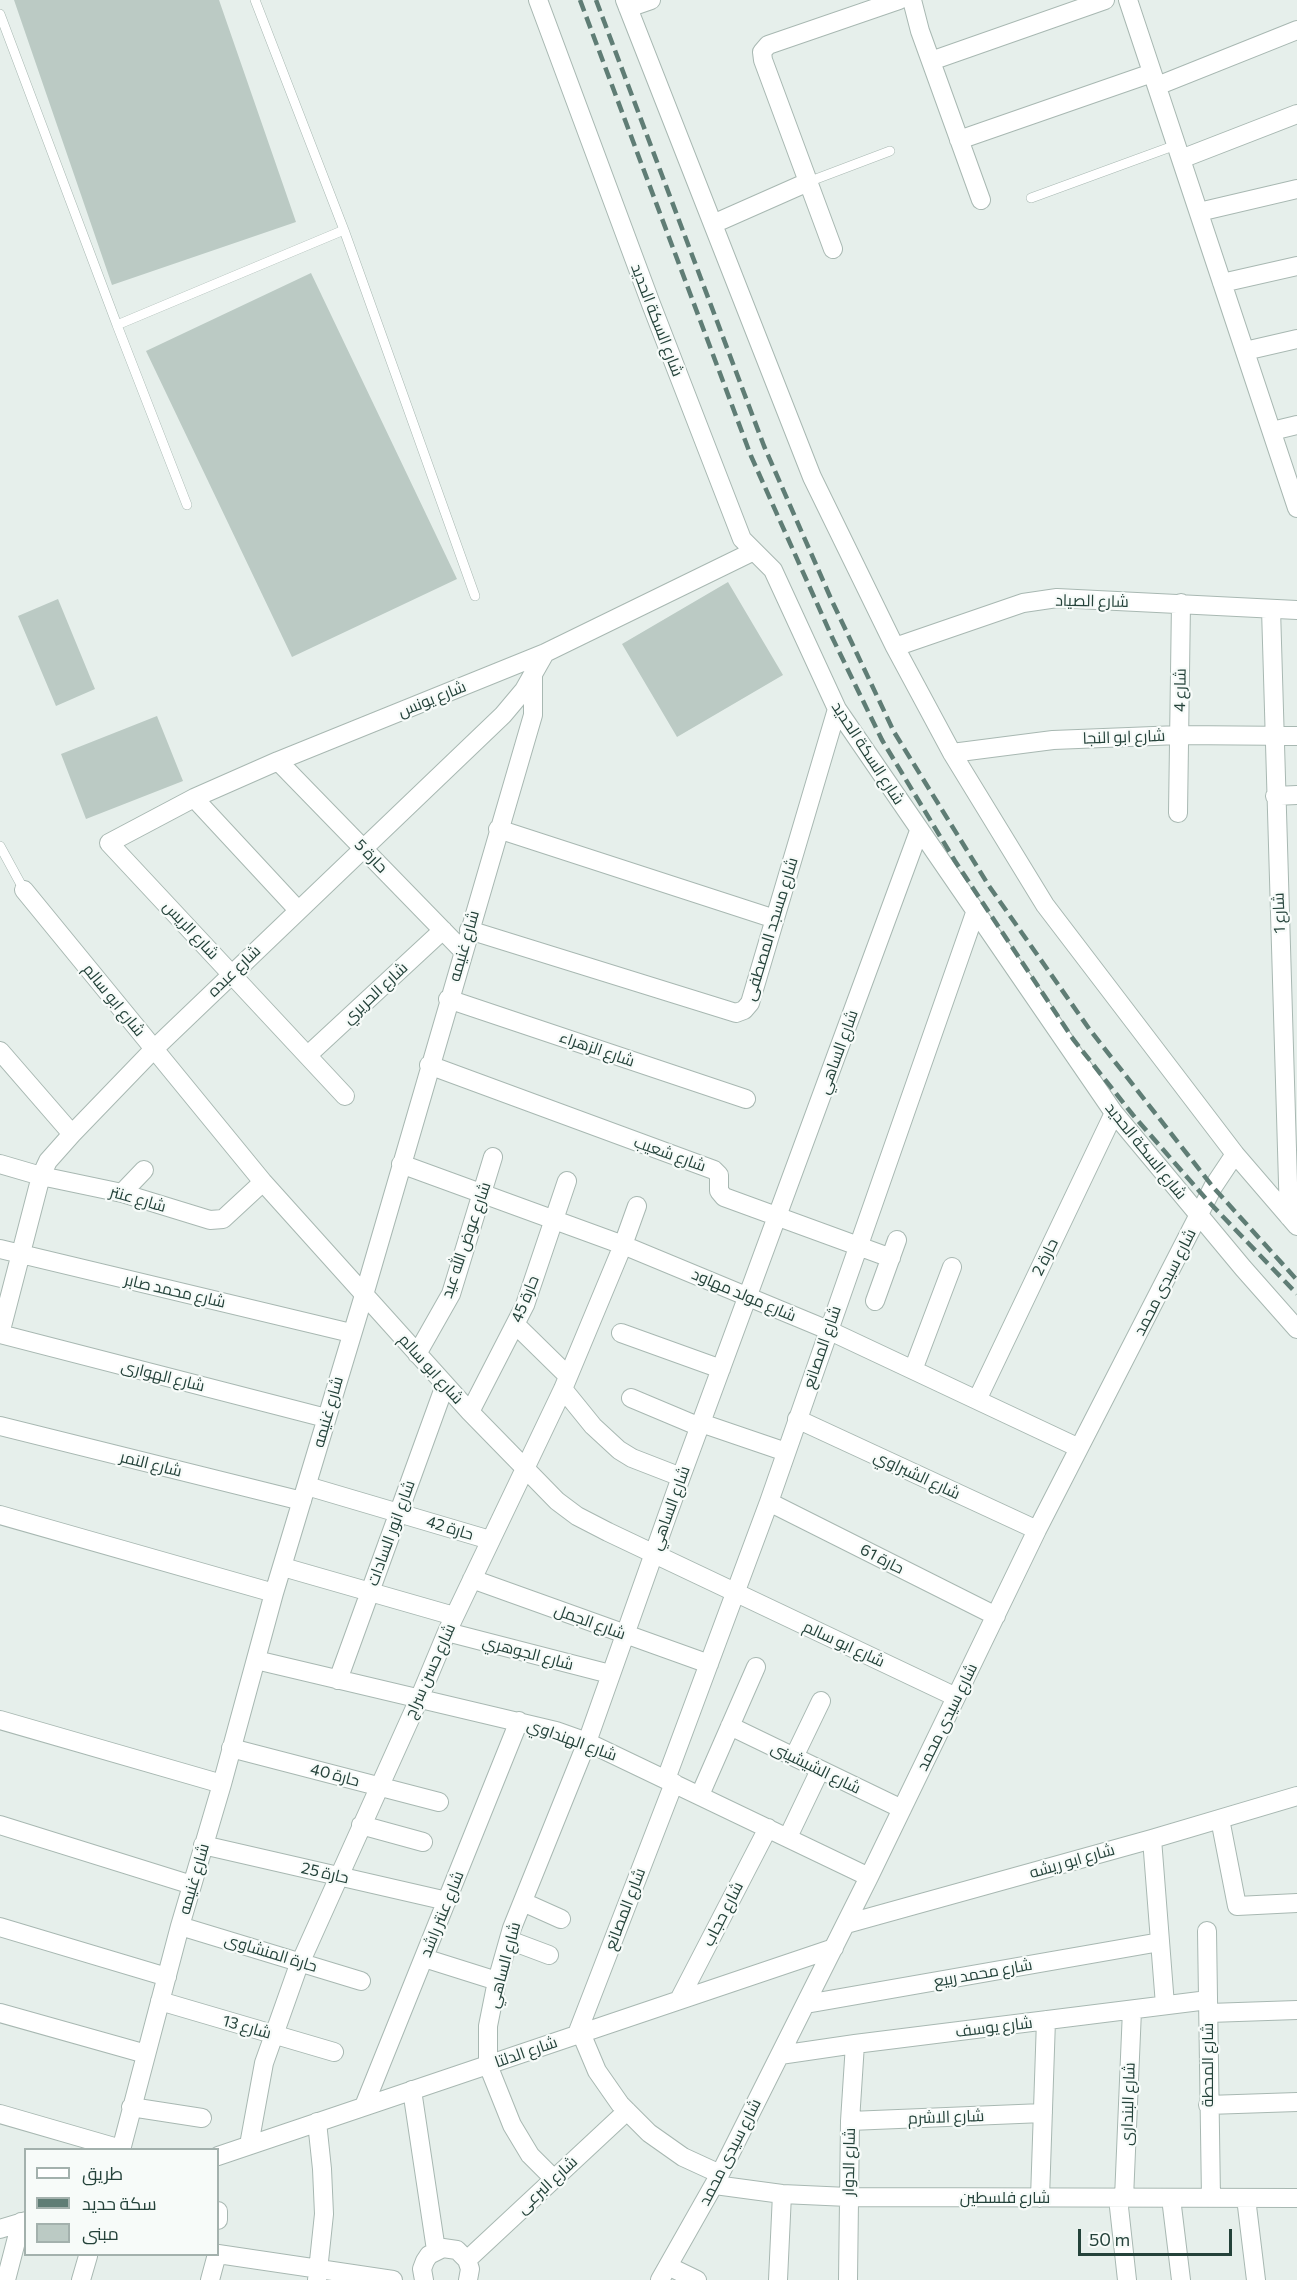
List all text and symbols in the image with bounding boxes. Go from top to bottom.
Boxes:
street label: شارع السكة الحديد [627,261,687,379]
street label: شارع الصياد [1055,591,1129,611]
street label: شارع 4 [1170,668,1190,712]
street label: شارع يونس [395,677,469,721]
street label: شارع السكة الحديد [828,698,908,808]
street label: شارع ابو النجا [1082,726,1166,748]
street label: حارة 5 [350,835,392,877]
street label: شارع مسجد المصطفى [740,855,802,1003]
street label: شارع 1 [1269,892,1289,934]
street label: شارع الريس [159,897,223,963]
street label: شارع غنيمه [445,908,483,984]
street label: شارع عبده [204,941,264,1001]
street label: شارع الحريري [339,958,411,1028]
street label: شارع ابو سالم [79,960,149,1040]
street label: شارع الساهي [814,1007,862,1097]
street label: شارع الزهراء [557,1027,637,1071]
street label: شارع السكة الحديد [1101,1099,1191,1203]
street label: شارع شعيب [631,1132,709,1176]
street label: شارع عوض الله عيد [437,1179,495,1301]
street label: شارع عنتر [108,1182,168,1216]
street label: شارع سيدى محمد [1130,1225,1200,1339]
street label: حارة 2 [1028,1235,1062,1279]
street label: شارع مولد مهاود [689,1264,799,1326]
street label: شارع محمد صابر [123,1270,227,1312]
street label: حارة 45 [507,1273,543,1325]
street label: شارع المصانع [799,1303,845,1391]
street label: شارع ابو سالم [394,1330,468,1408]
street label: شارع الهوارى [119,1356,207,1396]
street label: شارع غنيمه [309,1374,347,1450]
street label: شارع النمر [118,1447,184,1481]
street label: شارع الشبراوي [871,1447,963,1503]
street label: شارع الساهي [646,1463,694,1553]
street label: شارع انور السادات [363,1478,419,1588]
street label: حارة 42 [424,1512,476,1544]
street label: حارة 61 [857,1540,907,1578]
street label: شارع الجمل [552,1600,628,1644]
street label: شارع ابو سالم [800,1617,888,1671]
street label: شارع حسن سراج [400,1621,460,1721]
street label: شارع الجوهري [480,1632,576,1674]
street label: شارع سيدى محمد [913,1660,981,1774]
street label: شارع الهنداوي [525,1715,619,1765]
street label: شارع الشيشينى [768,1738,864,1798]
street label: حارة 40 [308,1759,362,1791]
street label: شارع ابو ريشه [1027,1840,1117,1882]
street label: شارع غنيمه [175,1841,213,1917]
street label: حارة 25 [299,1858,351,1888]
street label: شارع المصانع [601,1865,649,1953]
street label: شارع عنتر راشد [416,1868,468,1960]
street label: شارع حجاب [699,1878,747,1950]
street label: شارع الساهي [483,1920,525,2010]
street label: حارة المنشاوى [222,1930,320,1976]
street label: شارع محمد ربيع [932,1955,1034,1991]
street label: شارع 13 [220,2011,274,2043]
street label: شارع يوسف [954,2013,1034,2041]
street label: شارع المحطة [1198,2023,1218,2107]
street label: شارع الدلتا [492,2032,560,2072]
street label: شارع البندارى [1117,2062,1139,2146]
street label: شارع سيدى محمد [695,2095,765,2209]
street label: شارع الاشرم [907,2106,985,2128]
street label: شارع الدوار [839,2128,859,2196]
legend [24,2148,219,2256]
street label: شارع البرعى [513,2152,581,2218]
text: طريق [82,2162,123,2184]
street label: شارع فلسطين [960,2188,1050,2208]
text: سكة حديد [82,2192,157,2214]
scale bar [1081,2217,1236,2255]
text: مبنى [82,2222,119,2244]
text: 50 m [1089,2228,1130,2250]

